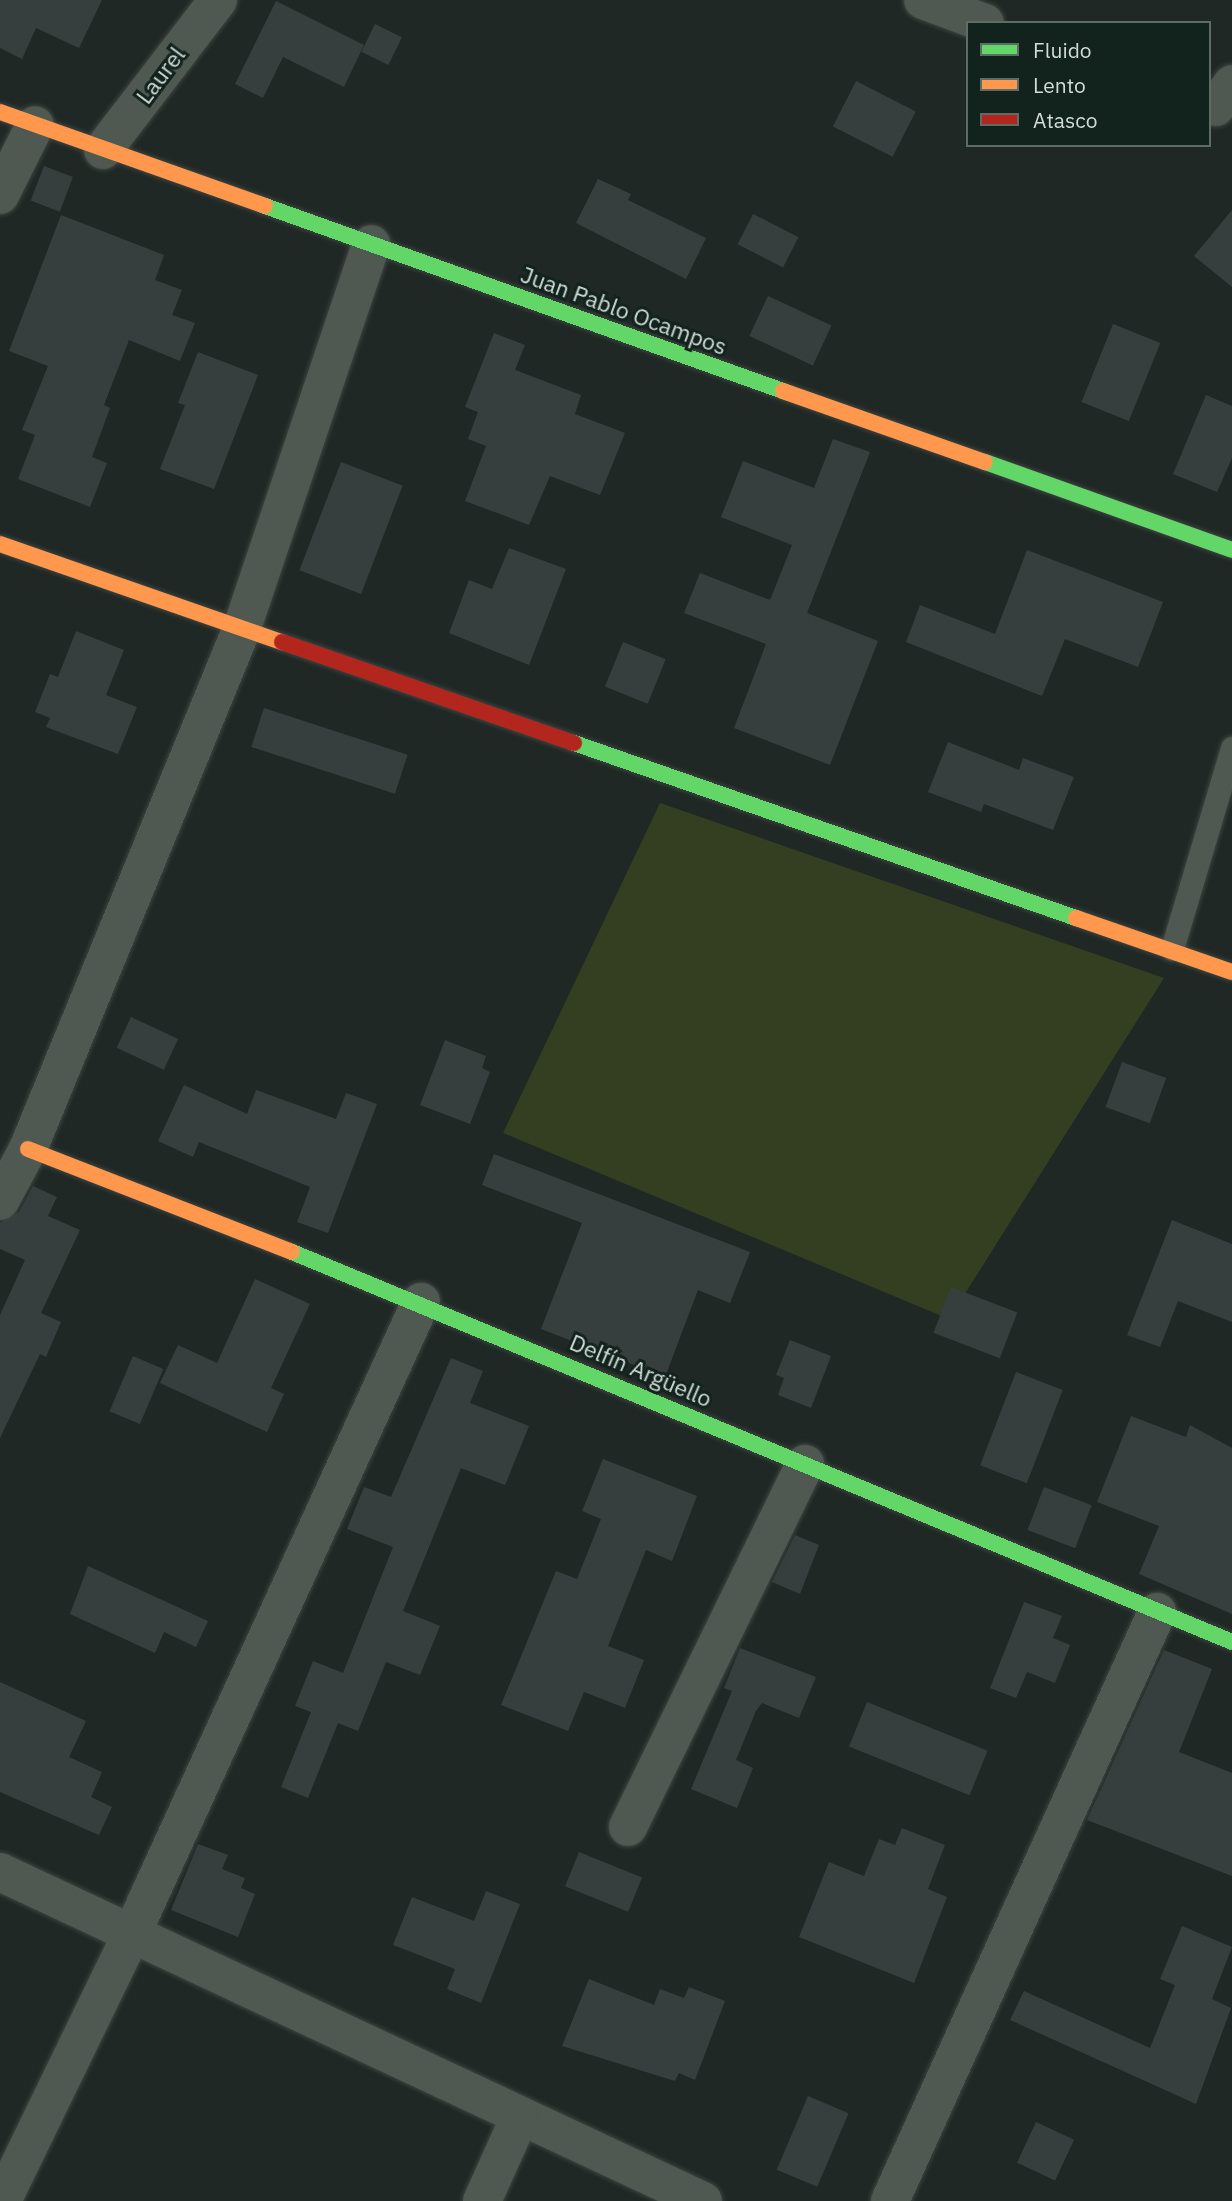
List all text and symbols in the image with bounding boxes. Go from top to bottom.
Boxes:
legend [966,21,1211,147]
text: Fluido [1033,36,1092,64]
street label: Laurel [130,41,190,109]
text: Lento [1033,71,1086,99]
text: Atasco [1033,106,1097,134]
street label: Juan Pablo Ocampos [517,260,731,360]
street label: Delfín Argüello [566,1328,716,1412]

